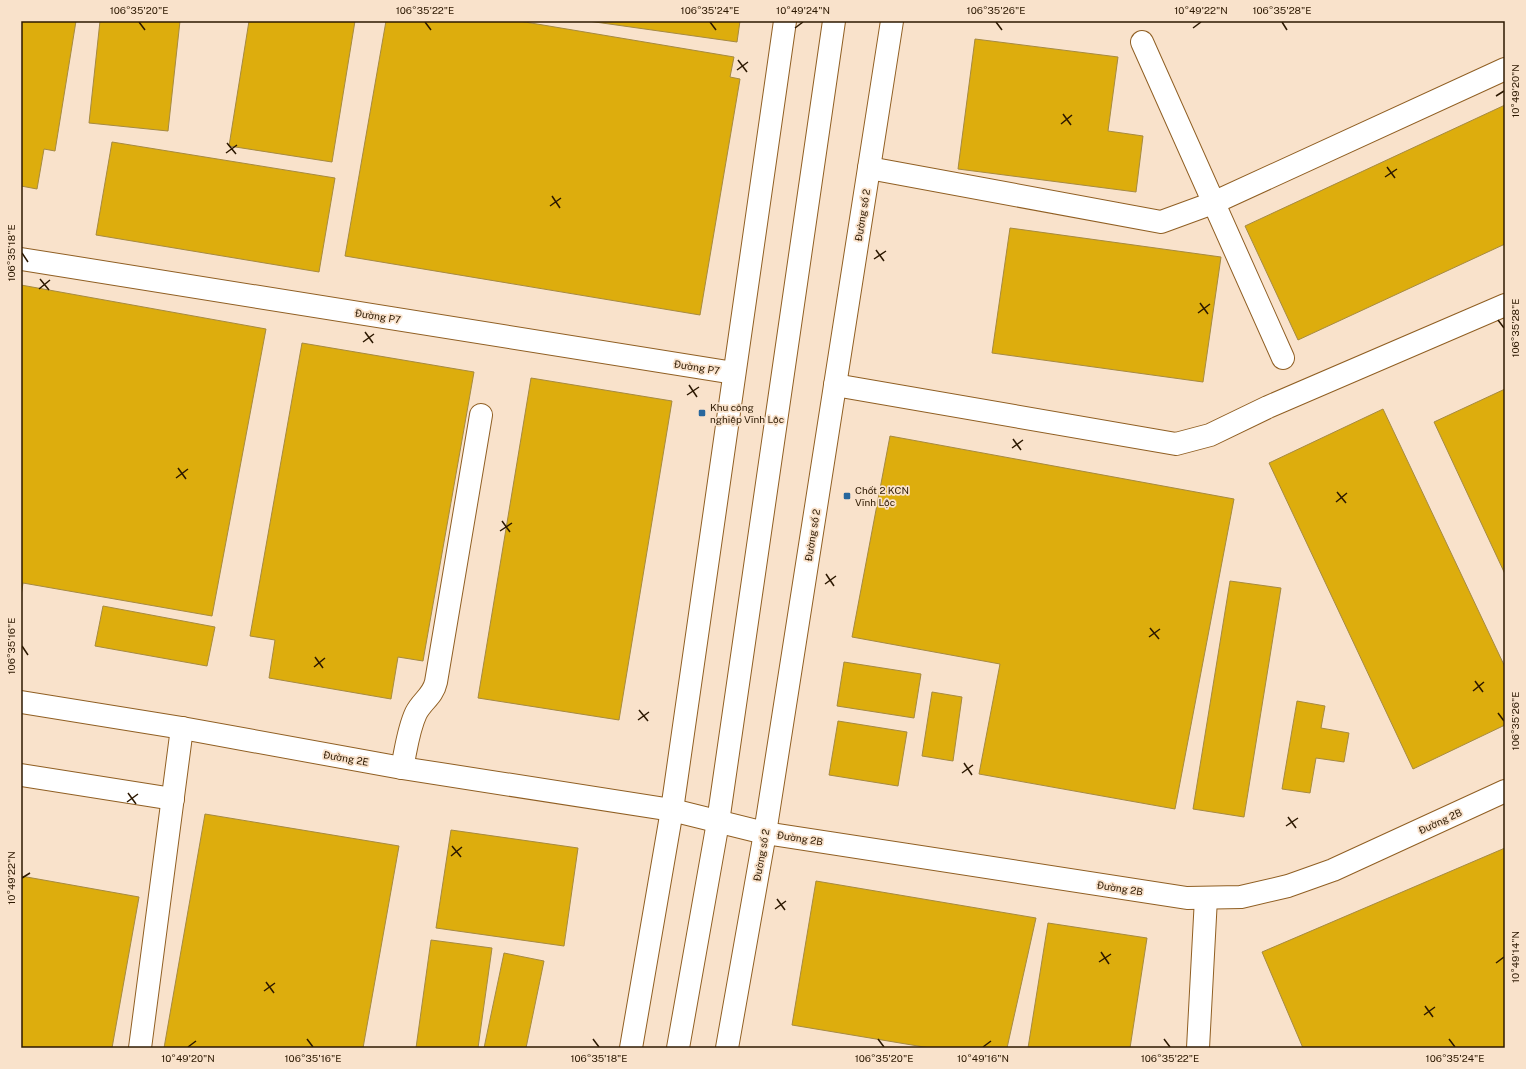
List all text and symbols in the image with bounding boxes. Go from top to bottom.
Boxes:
text: 106°35'20"E [110,4,168,16]
text: 106°35'22"E [396,4,454,16]
text: 106°35'24"E [681,4,739,16]
text: 10°49'24"N [776,4,830,16]
text: 106°35'26"E [967,4,1025,16]
text: 10°49'22"N [1174,4,1228,16]
text: 106°35'28"E [1252,4,1312,16]
text: 10°49'20"N [1509,64,1521,118]
street label: Đường số 2 [852,188,872,242]
text: 106°35'18"E [5,224,17,282]
text: 106°35'28"E [1509,298,1521,358]
street label: Đường P7 [354,306,402,326]
street label: Đường P7 [673,357,721,377]
place label: Khu công nghiệp Vĩnh Lộc [710,401,784,425]
marker: Khu công nghiệp Vĩnh Lộc [697,408,707,418]
place label: Chốt 2 KCN Vĩnh Lộc [855,484,909,508]
marker: Chốt 2 KCN Vĩnh Lộc [842,491,852,501]
street label: Đường số 2 [802,508,822,562]
text: 106°35'16"E [5,618,17,674]
text: 106°35'26"E [1509,692,1521,750]
street label: Đường 2E [322,748,370,768]
street label: Đường 2B [1416,806,1464,836]
street label: Đường số 2 [751,828,772,882]
street label: Đường 2B [776,828,824,848]
text: 10°49'22"N [5,851,17,905]
street label: Đường 2B [1096,878,1144,898]
text: 10°49'14"N [1509,931,1521,983]
text: 10°49'20"N [161,1052,215,1064]
text: 106°35'16"E [285,1052,341,1064]
text: 106°35'18"E [570,1052,628,1064]
text: 106°35'20"E [855,1052,913,1064]
text: 10°49'16"N [957,1052,1009,1064]
text: 106°35'22"E [1141,1052,1199,1064]
text: 106°35'24"E [1426,1052,1484,1064]

